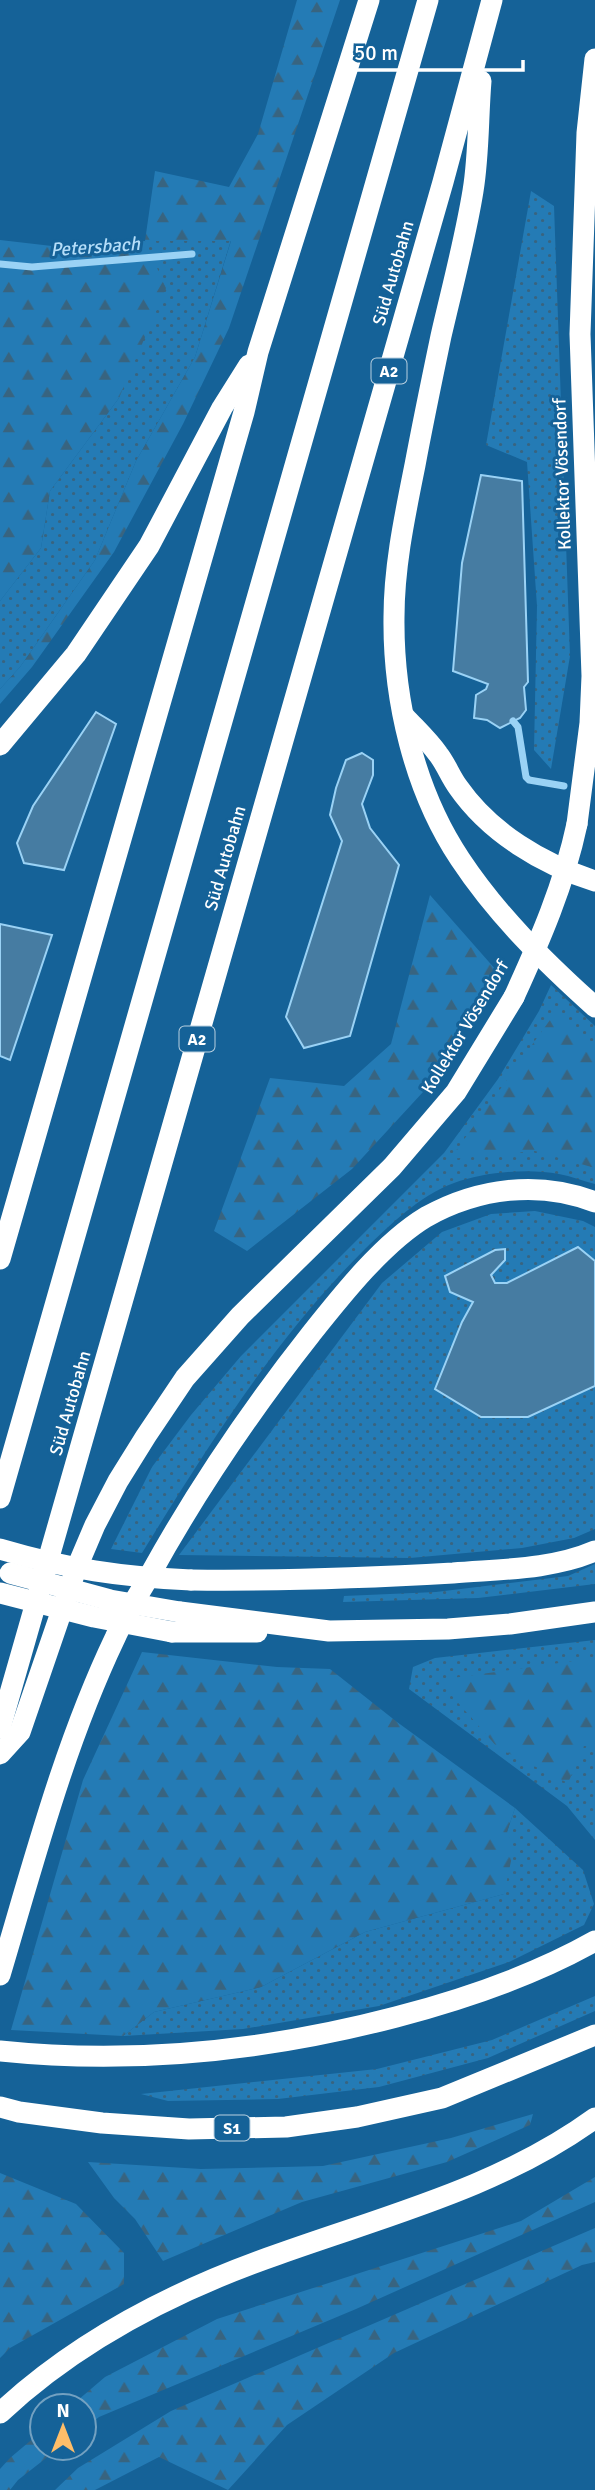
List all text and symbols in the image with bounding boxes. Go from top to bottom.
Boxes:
scale bar [343,28,523,72]
text: 50 m [354,40,398,66]
street label: Süd Autobahn [368,218,418,328]
water label: Petersbach [49,232,141,262]
road number: A2 [372,358,406,384]
street label: Kollektor Vösendorf [548,397,576,550]
street label: Süd Autobahn [200,803,250,913]
street label: Kollektor Vösendorf [416,955,514,1098]
road number: A2 [180,1026,214,1051]
street label: Süd Autobahn [45,1348,95,1458]
road number: S1 [215,2116,250,2140]
north arrow [28,2392,98,2462]
text: N [56,2399,70,2423]

